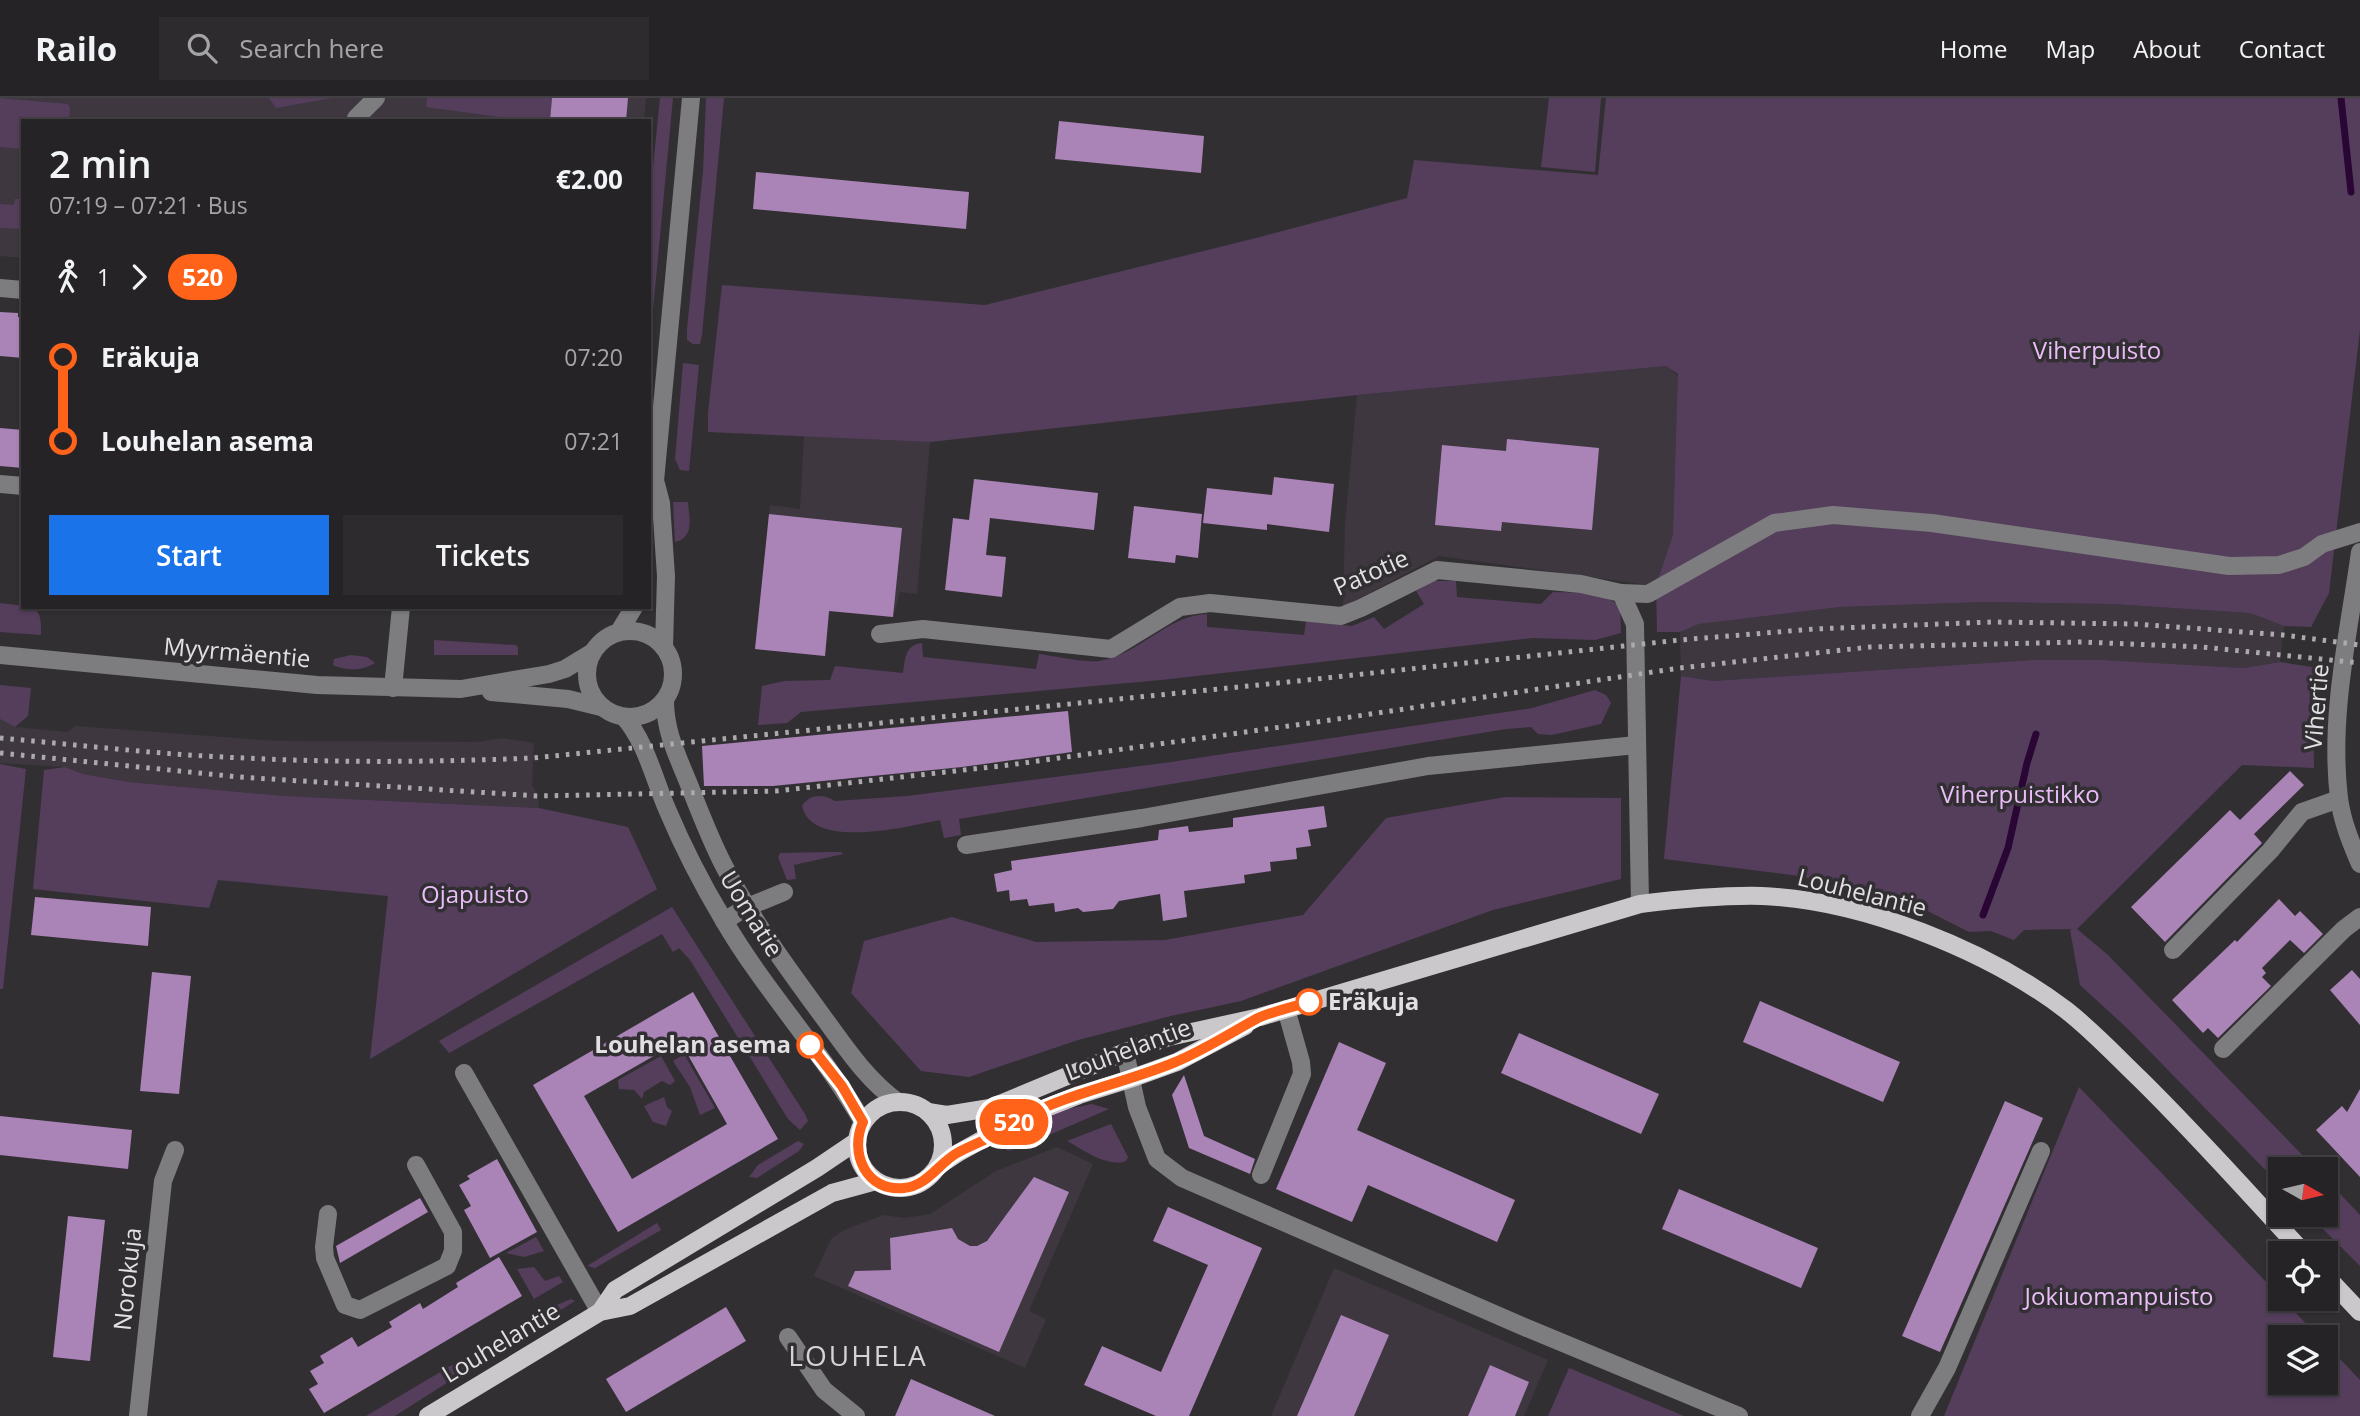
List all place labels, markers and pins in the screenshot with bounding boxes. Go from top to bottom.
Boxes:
place label: Eräkuja [1328,984,1419,1017]
marker: Eräkuja [1296,989,1322,1015]
place label: Louhelan asema [594,1027,791,1060]
marker: Louhelan asema [797,1032,823,1058]

